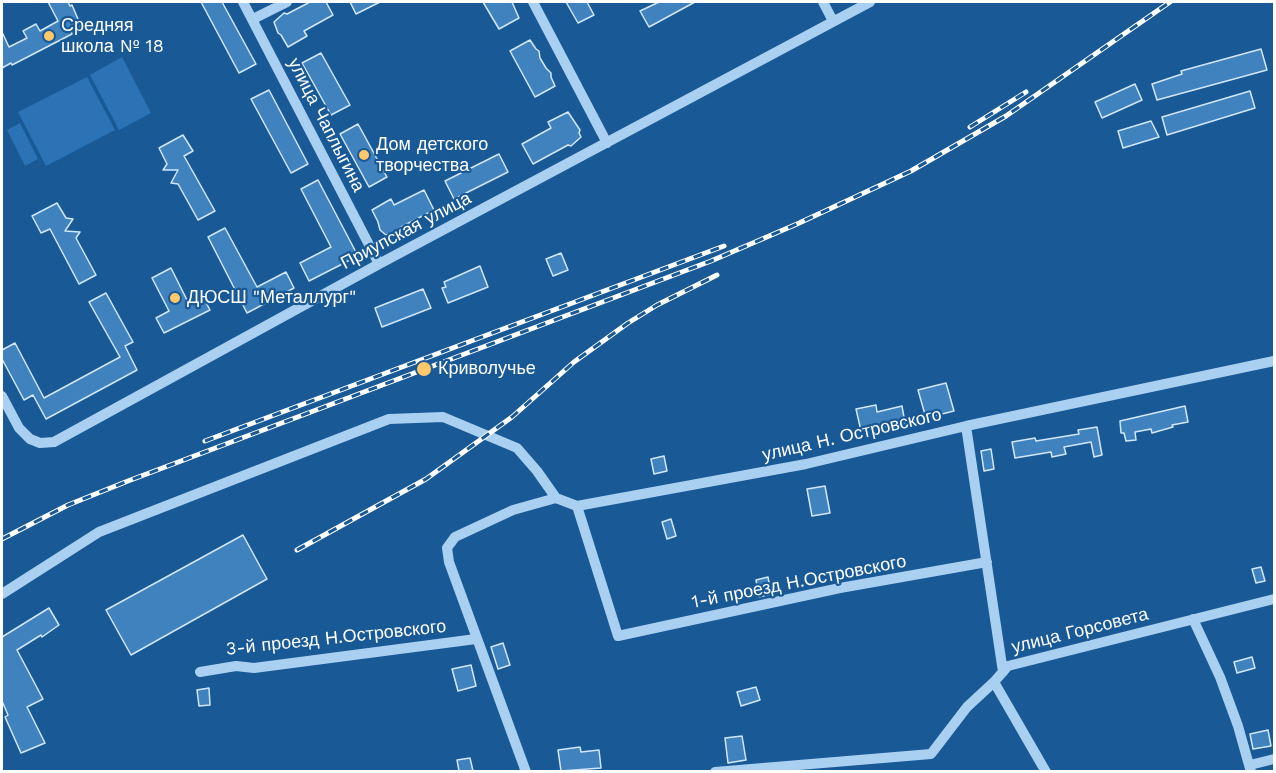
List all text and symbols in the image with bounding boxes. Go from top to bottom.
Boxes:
place label: Средняя школа № 18 [61,15,164,57]
marker: Средняя школа № 18 [42,29,56,43]
street label: улица Чаплыгина [283,54,369,196]
place label: Дом детского творчества [376,134,488,176]
marker: Дом детского творчества [357,148,371,162]
street label: Приупская улица [337,188,475,274]
place label: ДЮСШ "Металлург" [187,287,356,309]
marker: ДЮСШ "Металлург" [168,291,182,305]
place label: Криволучье [438,358,536,380]
marker: Криволучье [415,360,433,378]
street label: улица Н. Островского [760,404,944,466]
street label: 1-й проезд Н.Островского [690,551,908,613]
street label: улица Горсовета [1009,604,1151,658]
street label: 3-й проезд Н.Островского [225,616,447,660]

